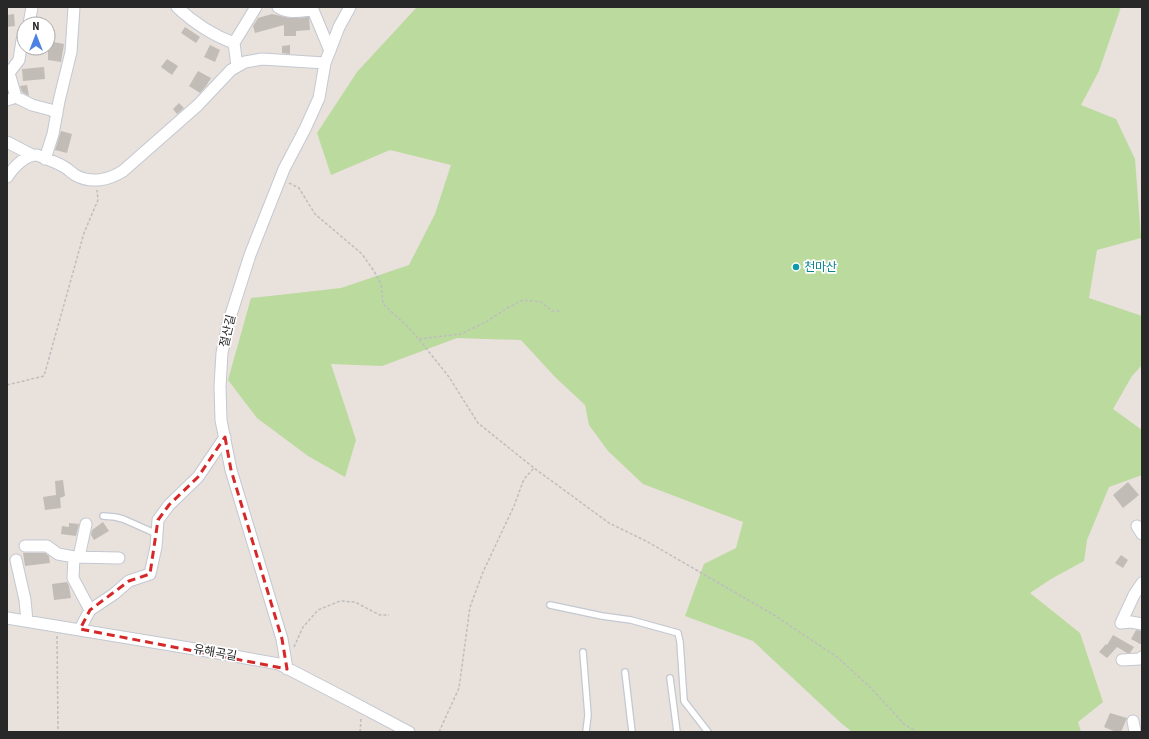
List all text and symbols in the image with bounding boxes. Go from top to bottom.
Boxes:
north arrow [16,16,56,56]
text: N [32,19,40,34]
place label: 천마산 [804,259,837,276]
marker: 천마산 [791,262,801,272]
street label: 절산길 [216,313,240,349]
street label: 유해곡길 [192,641,238,665]

